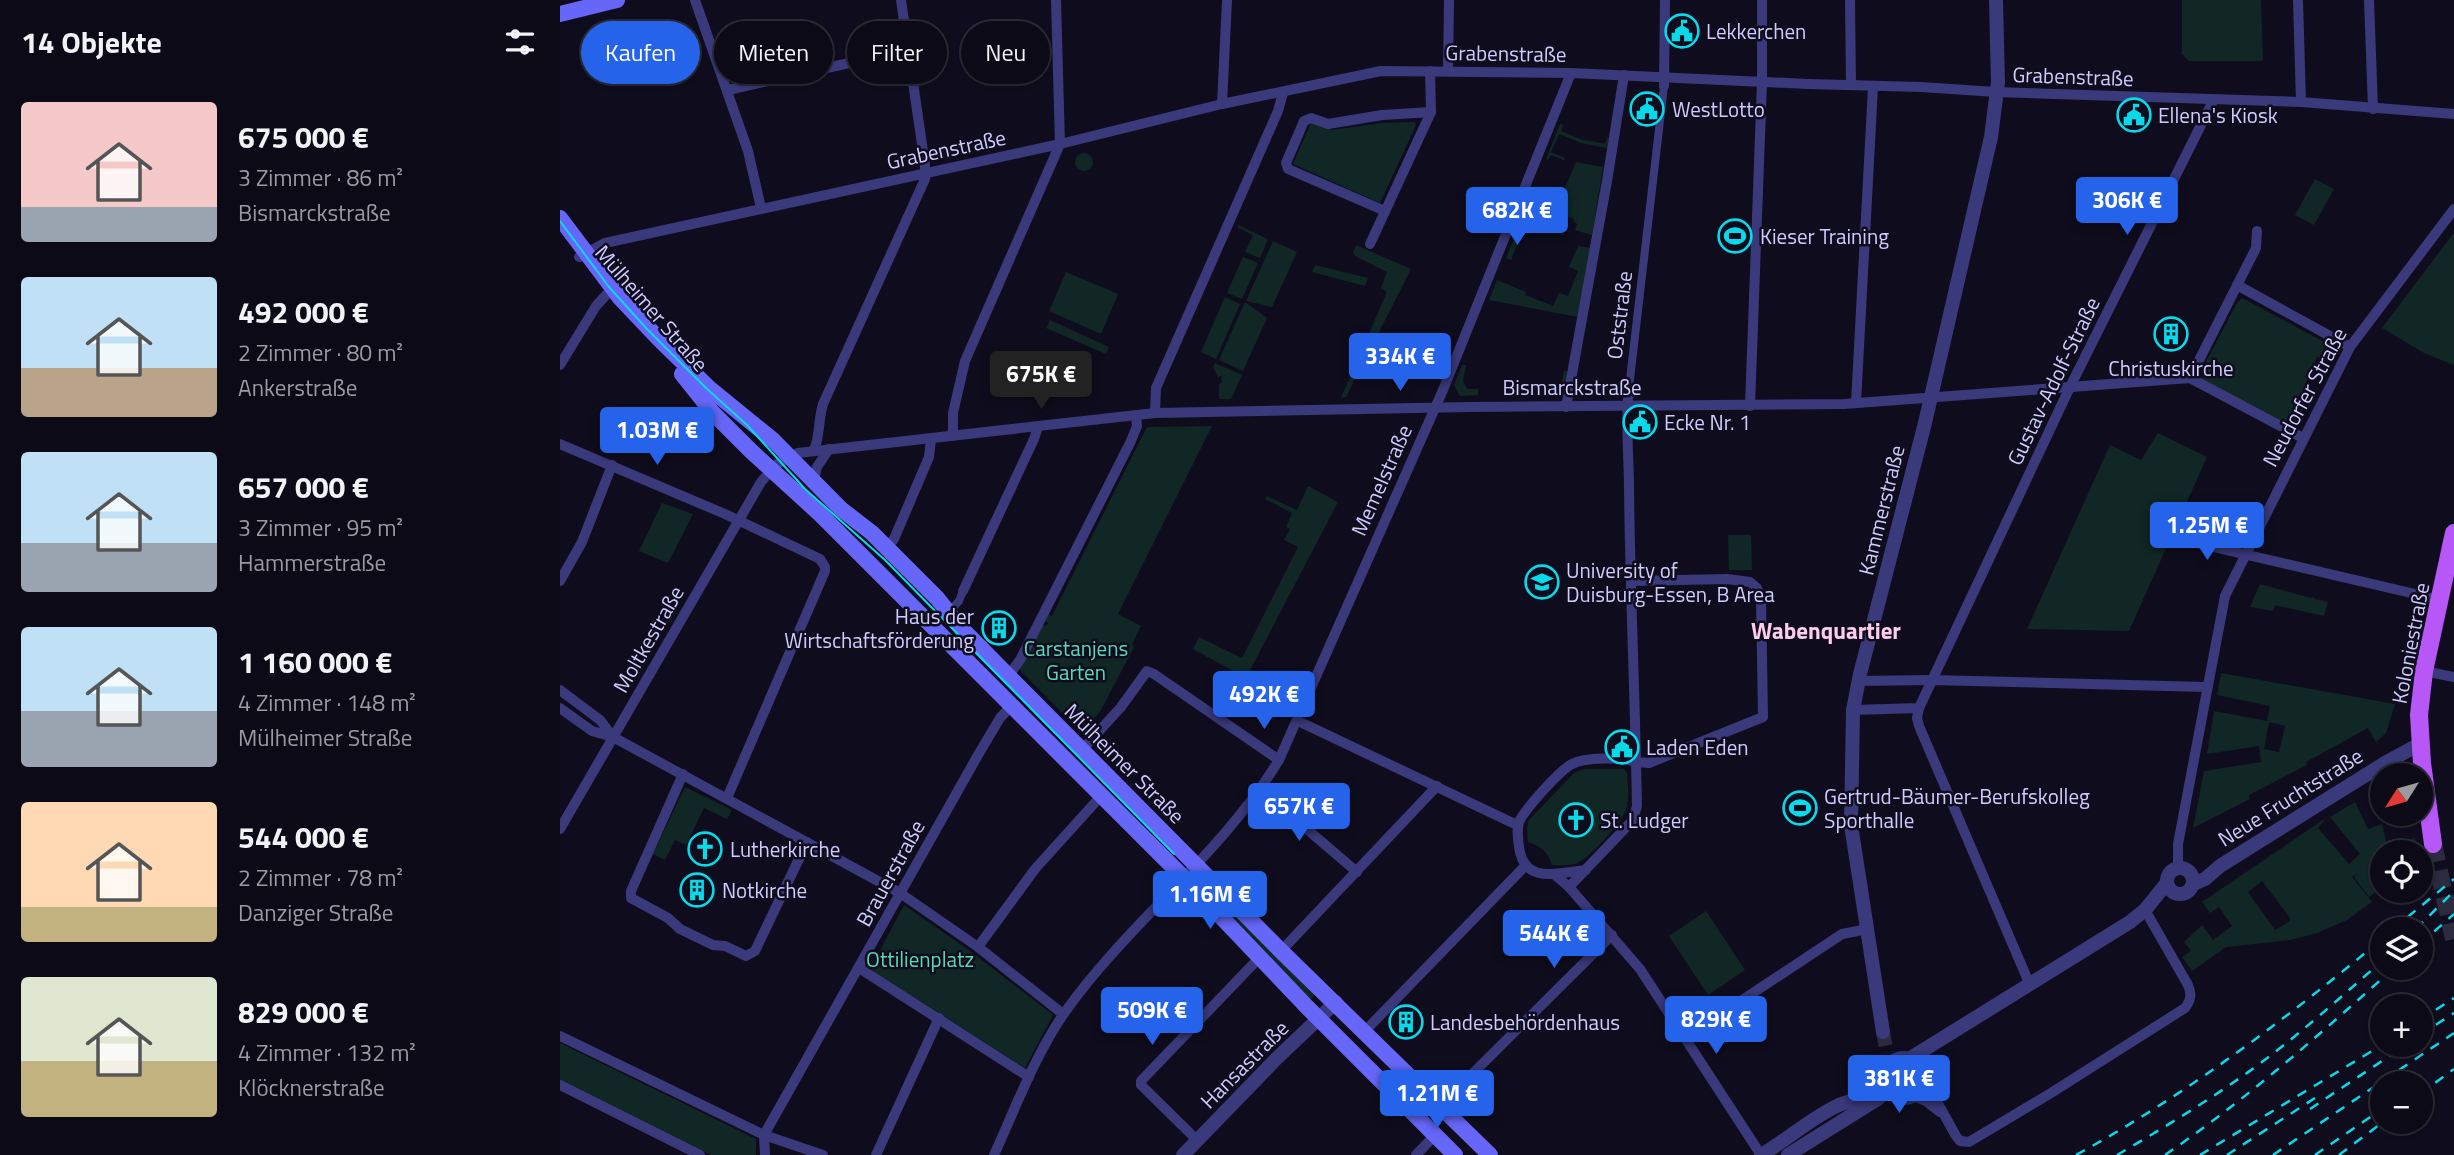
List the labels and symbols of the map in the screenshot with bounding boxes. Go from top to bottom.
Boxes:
public building icon: Lekkerchen [1663,12,1701,50]
place label: Lekkerchen [1706,15,1806,47]
street label: Grabenstraße [1445,36,1567,70]
street label: Grabenstraße [2012,58,2134,94]
public building icon: WestLotto [1628,90,1666,128]
place label: WestLotto [1672,93,1765,125]
public building icon: Ellena's Kiosk [2115,96,2153,134]
place label: Ellena's Kiosk [2158,99,2278,131]
street label: Grabenstraße [883,121,1009,177]
pin: 306K € [2070,177,2184,237]
pin: 682K € [1460,188,1574,247]
sports icon: Kieser Training [1716,217,1754,255]
place label: Kieser Training [1760,220,1889,252]
street label: Mülheimer Straße [588,237,716,379]
street label: Oststraße [1598,269,1640,361]
street label: Gustav-Adolf-Straße [1998,291,2108,471]
building icon: Christuskirche [2152,315,2190,353]
street label: Neudorfer Straße [2254,322,2354,472]
pin: 334K € [1343,334,1457,393]
pin: 675K € [984,352,1098,411]
place label: Christuskirche [2108,352,2234,384]
street label: Bismarckstraße [1502,371,1642,403]
public building icon: Ecke Nr. 1 [1621,403,1659,441]
place label: Ecke Nr. 1 [1664,406,1751,438]
pin: 1.03M € [592,407,722,467]
street label: Memelstraße [1342,419,1420,541]
street label: Kammerstraße [1849,442,1913,578]
pin: 1.25M € [2142,503,2272,562]
place label: University of Duisburg-Essen, B Area [1566,554,1775,610]
school or university icon: University of Duisburg-Essen, B Area [1523,563,1561,601]
street label: Moltkestraße [604,580,692,698]
street label: Koloniestraße [2383,580,2437,706]
place label: Haus der Wirtschaftsförderung [784,600,974,656]
building icon: Haus der Wirtschaftsförderung [980,609,1018,647]
district label: Wabenquartier [1751,613,1901,648]
park label: Carstanjens Garten [1024,632,1128,688]
pin: 492K € [1207,672,1321,731]
street label: Mülheimer Straße [1057,695,1193,831]
public building icon: Laden Eden [1603,728,1641,766]
place label: Laden Eden [1646,731,1749,763]
street label: Neue Fruchtstraße [2211,740,2369,854]
north arrow [2370,763,2432,826]
place label: Gertrud-Bäumer-Berufskolleg Sporthalle [1824,780,2090,836]
pin: 657K € [1242,784,1356,843]
sports icon: Gertrud-Bäumer-Berufskolleg Sporthalle [1781,789,1819,827]
church icon: St. Ludger [1557,801,1595,839]
place label: St. Ludger [1600,804,1689,836]
street label: Brauerstraße [848,814,932,932]
church icon: Lutherkirche [686,830,724,868]
place label: Lutherkirche [730,833,840,865]
building icon: Notkirche [678,871,716,909]
pin: 1.16M € [1145,872,1275,931]
place label: Notkirche [722,874,807,906]
pin: 544K € [1497,911,1611,970]
park label: Ottilienplatz [866,943,974,975]
pin: 509K € [1095,988,1209,1047]
pin: 829K € [1659,996,1773,1056]
building icon: Landesbehördenhaus [1387,1003,1425,1041]
place label: Landesbehördenhaus [1430,1006,1620,1038]
street label: Hansastraße [1192,1012,1296,1116]
pin: 381K € [1842,1056,1956,1115]
pin: 1.21M € [1372,1070,1502,1130]

